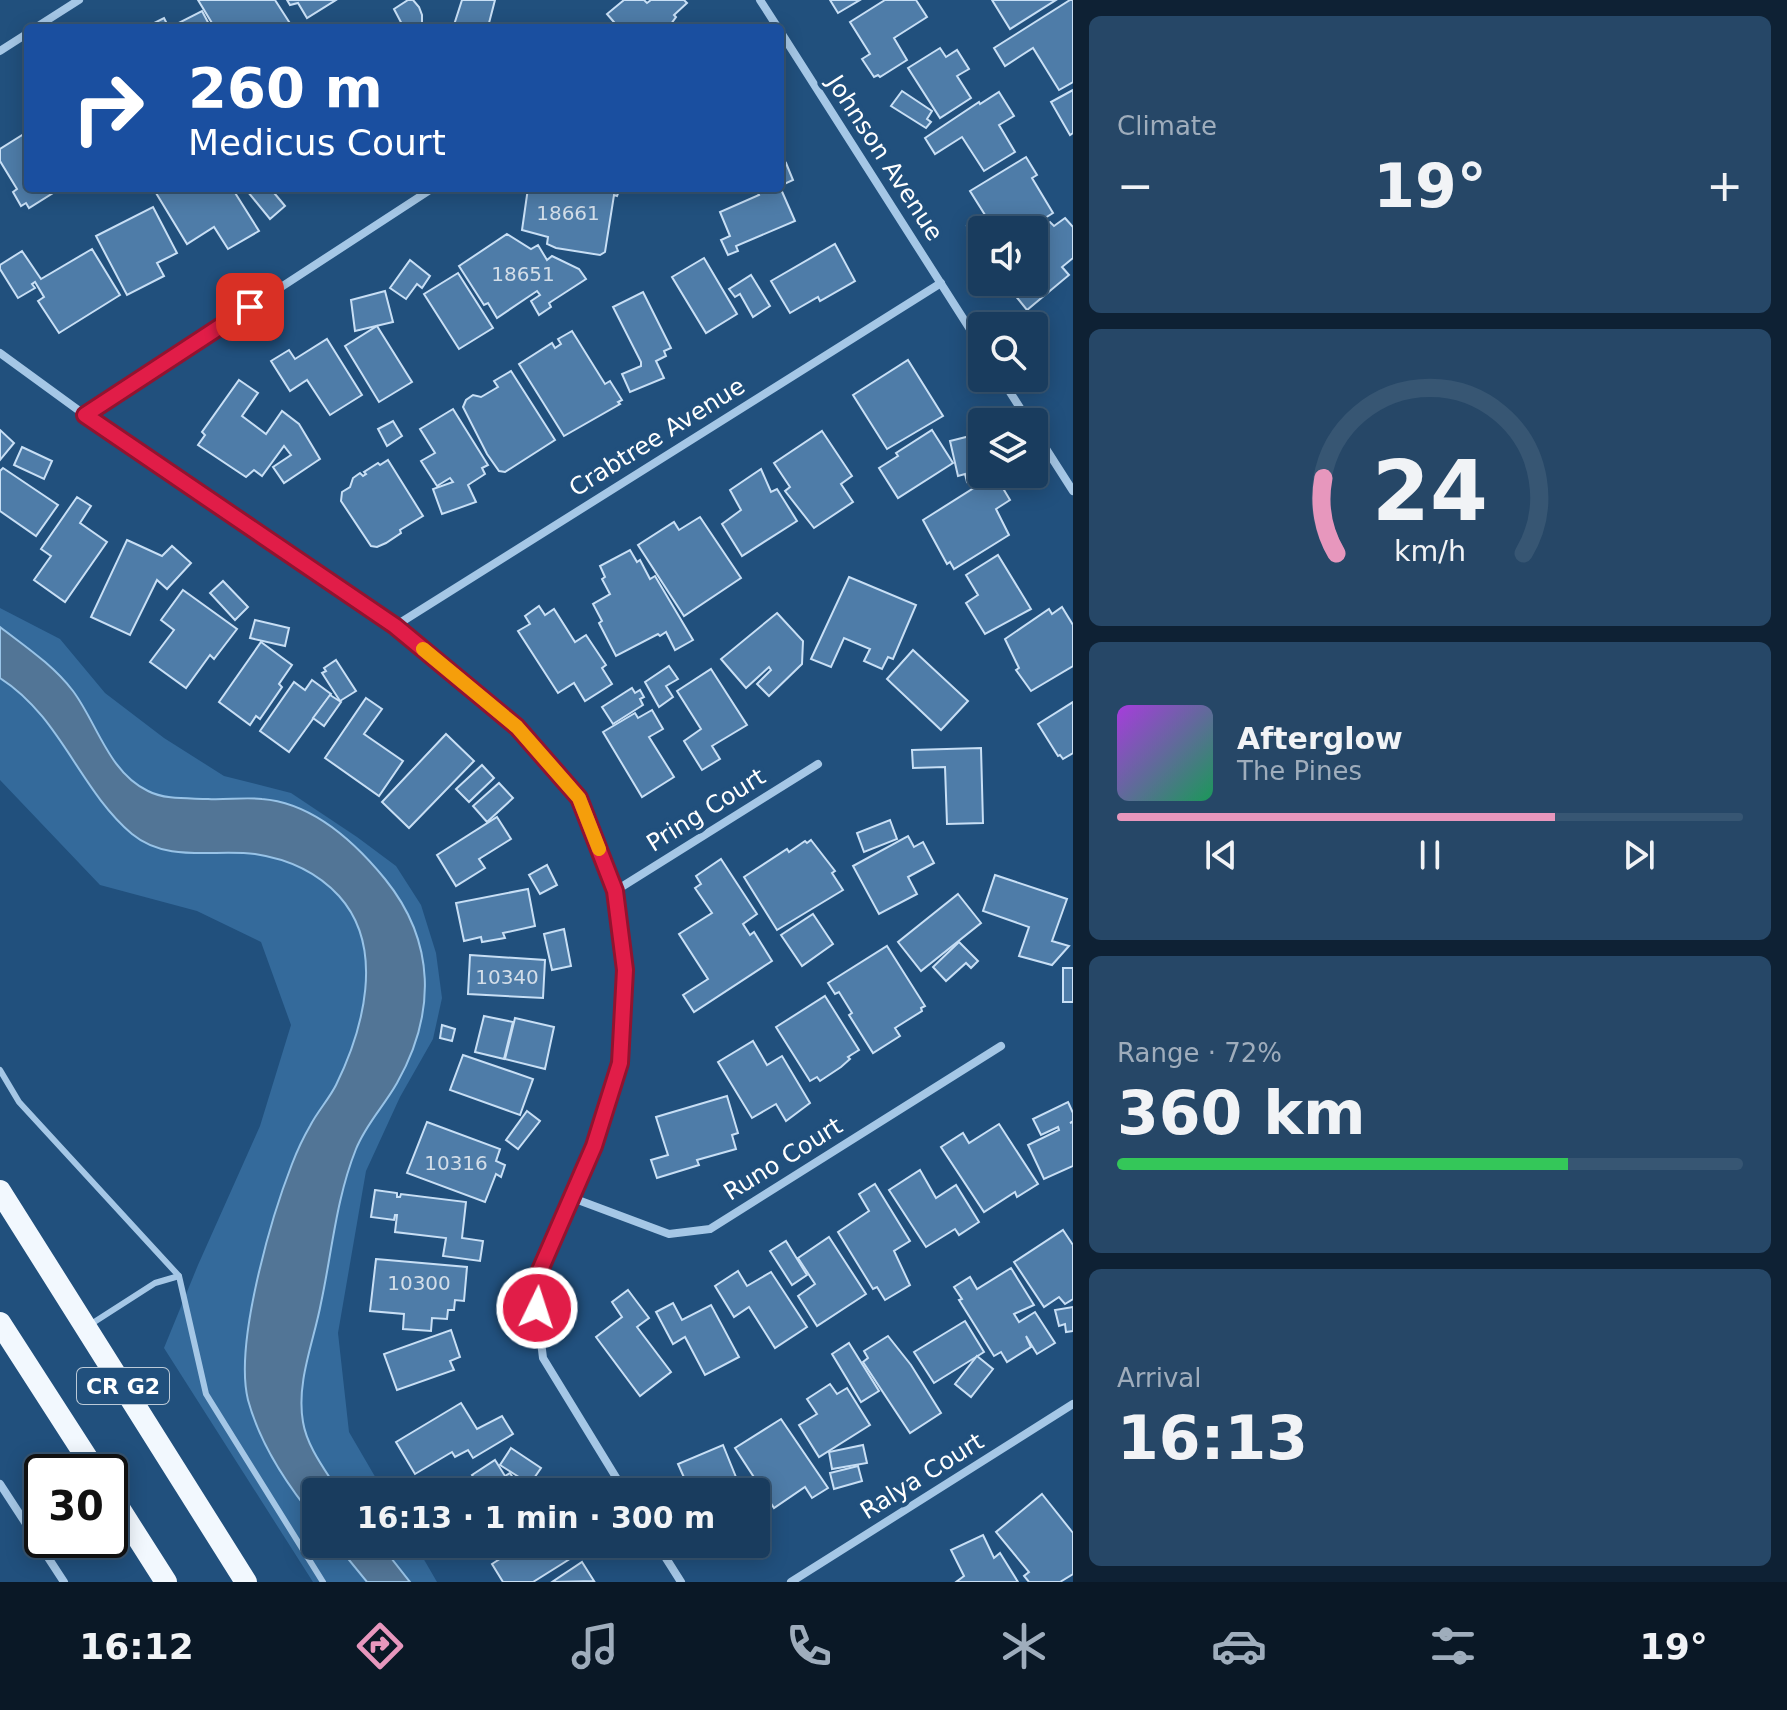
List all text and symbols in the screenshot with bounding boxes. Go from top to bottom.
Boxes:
text: 260 m [188,55,383,120]
icon: right [56,56,160,160]
street label: Johnson Avenue [820,68,949,246]
text: Climate [1117,111,1217,141]
text: Medicus Court [188,122,446,163]
text: 19° [1373,151,1487,221]
text: − [1117,160,1154,211]
text: + [1706,160,1743,211]
house number: 18661 [536,201,600,225]
map controls [968,216,1048,488]
button: sound [968,216,1048,296]
house number: 18651 [491,262,555,286]
pin [216,273,284,341]
icon: arrive [228,285,272,329]
button: search [968,312,1048,392]
street label: Crabtree Avenue [564,372,750,502]
button: layers [968,408,1048,488]
text: 24 [1372,442,1488,539]
text: km/h [1394,534,1466,568]
text: Afterglow [1237,721,1403,756]
text: The Pines [1237,756,1362,786]
street label: Pring Court [642,762,770,858]
icon: previous [1199,833,1243,877]
icon: pause [1408,833,1452,877]
icon: next [1617,833,1661,877]
house number: 10340 [475,965,539,989]
text: Range · 72% [1117,1038,1282,1068]
text: 360 km [1117,1078,1366,1148]
street label: Runo Court [719,1112,847,1206]
house number: 10316 [424,1151,488,1175]
position arrow [495,1266,579,1350]
house number: 10300 [387,1271,451,1295]
text: Arrival [1117,1363,1201,1393]
road number: CR G2 [77,1368,169,1404]
text: 16:13 [1117,1403,1308,1473]
street label: Ralya Court [855,1427,989,1525]
speed limit sign: 30 [24,1454,128,1558]
text: 16:13 · 1 min · 300 m [357,1500,715,1535]
icon: directions [352,1618,408,1674]
icon: music [567,1618,623,1674]
icon: phone [781,1618,837,1674]
icon: climate [996,1618,1052,1674]
icon: car [1211,1618,1267,1674]
icon: filters [1425,1618,1481,1674]
text: 16:12 [79,1626,194,1667]
text: 19° [1640,1626,1708,1667]

